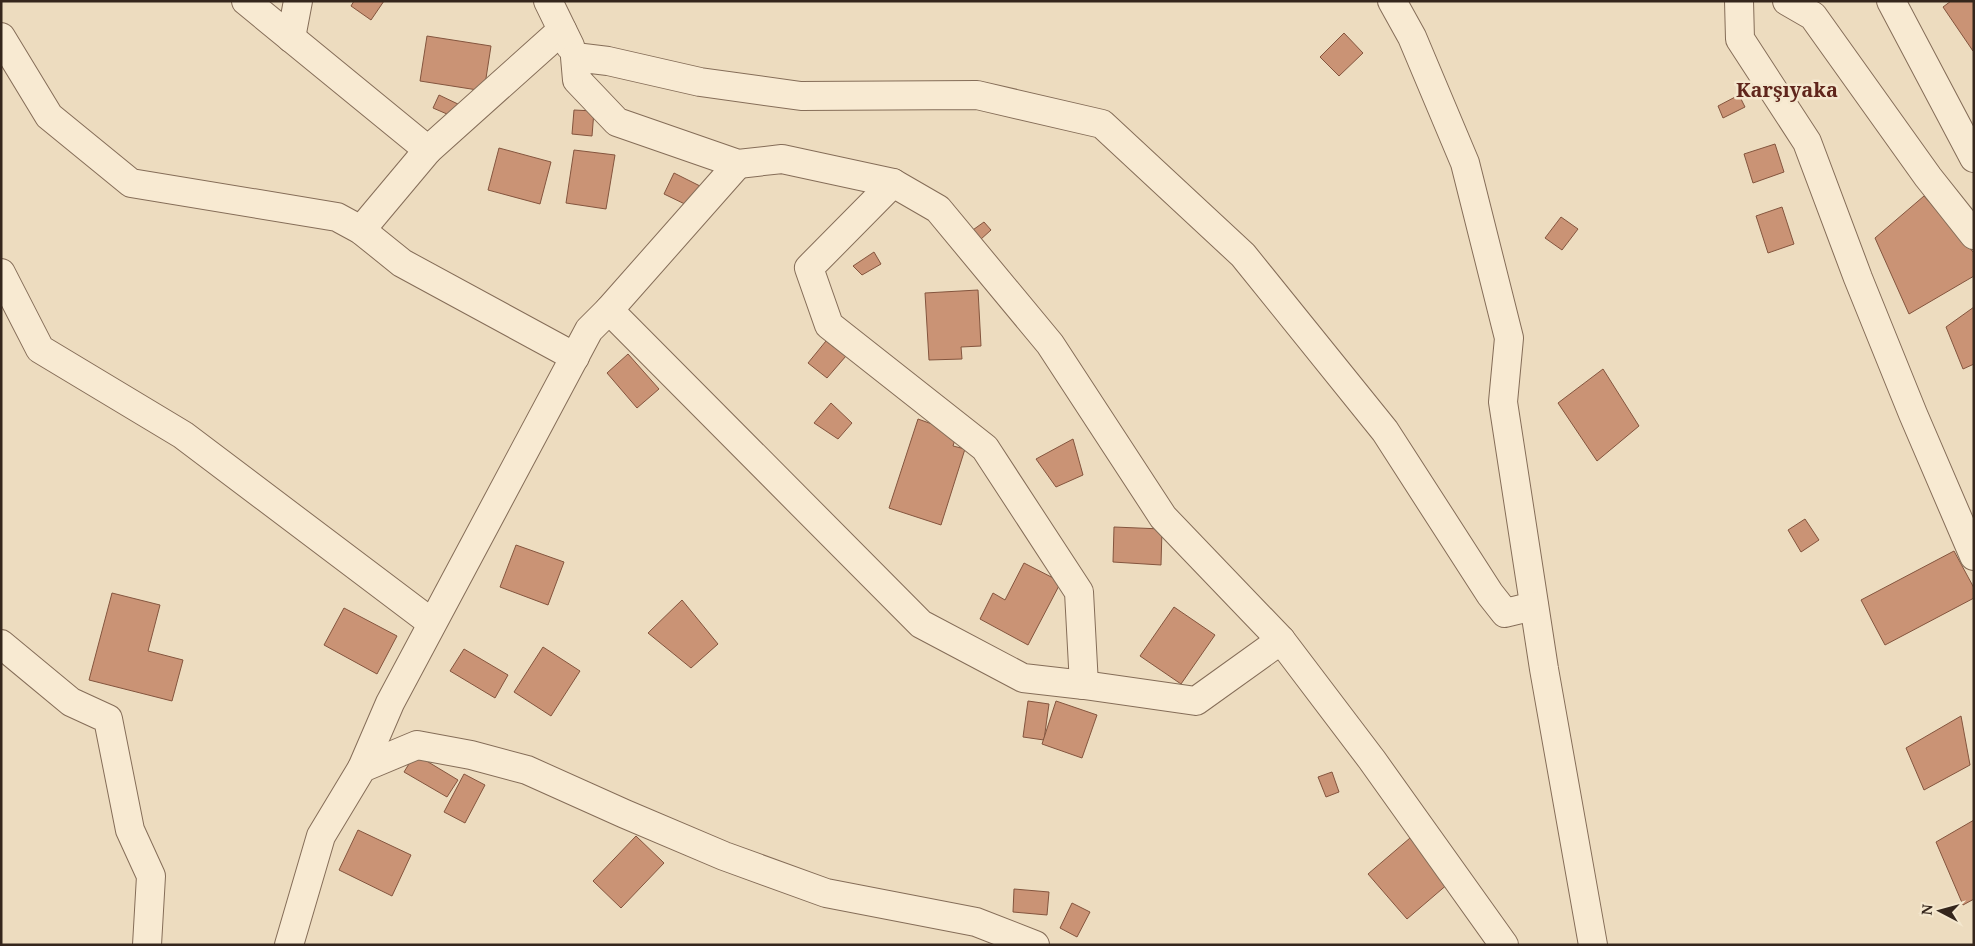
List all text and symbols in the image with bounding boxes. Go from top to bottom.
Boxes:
district label: Karşıyaka [1736,76,1838,103]
north arrow [1915,886,1965,936]
text: N [1917,903,1937,916]

